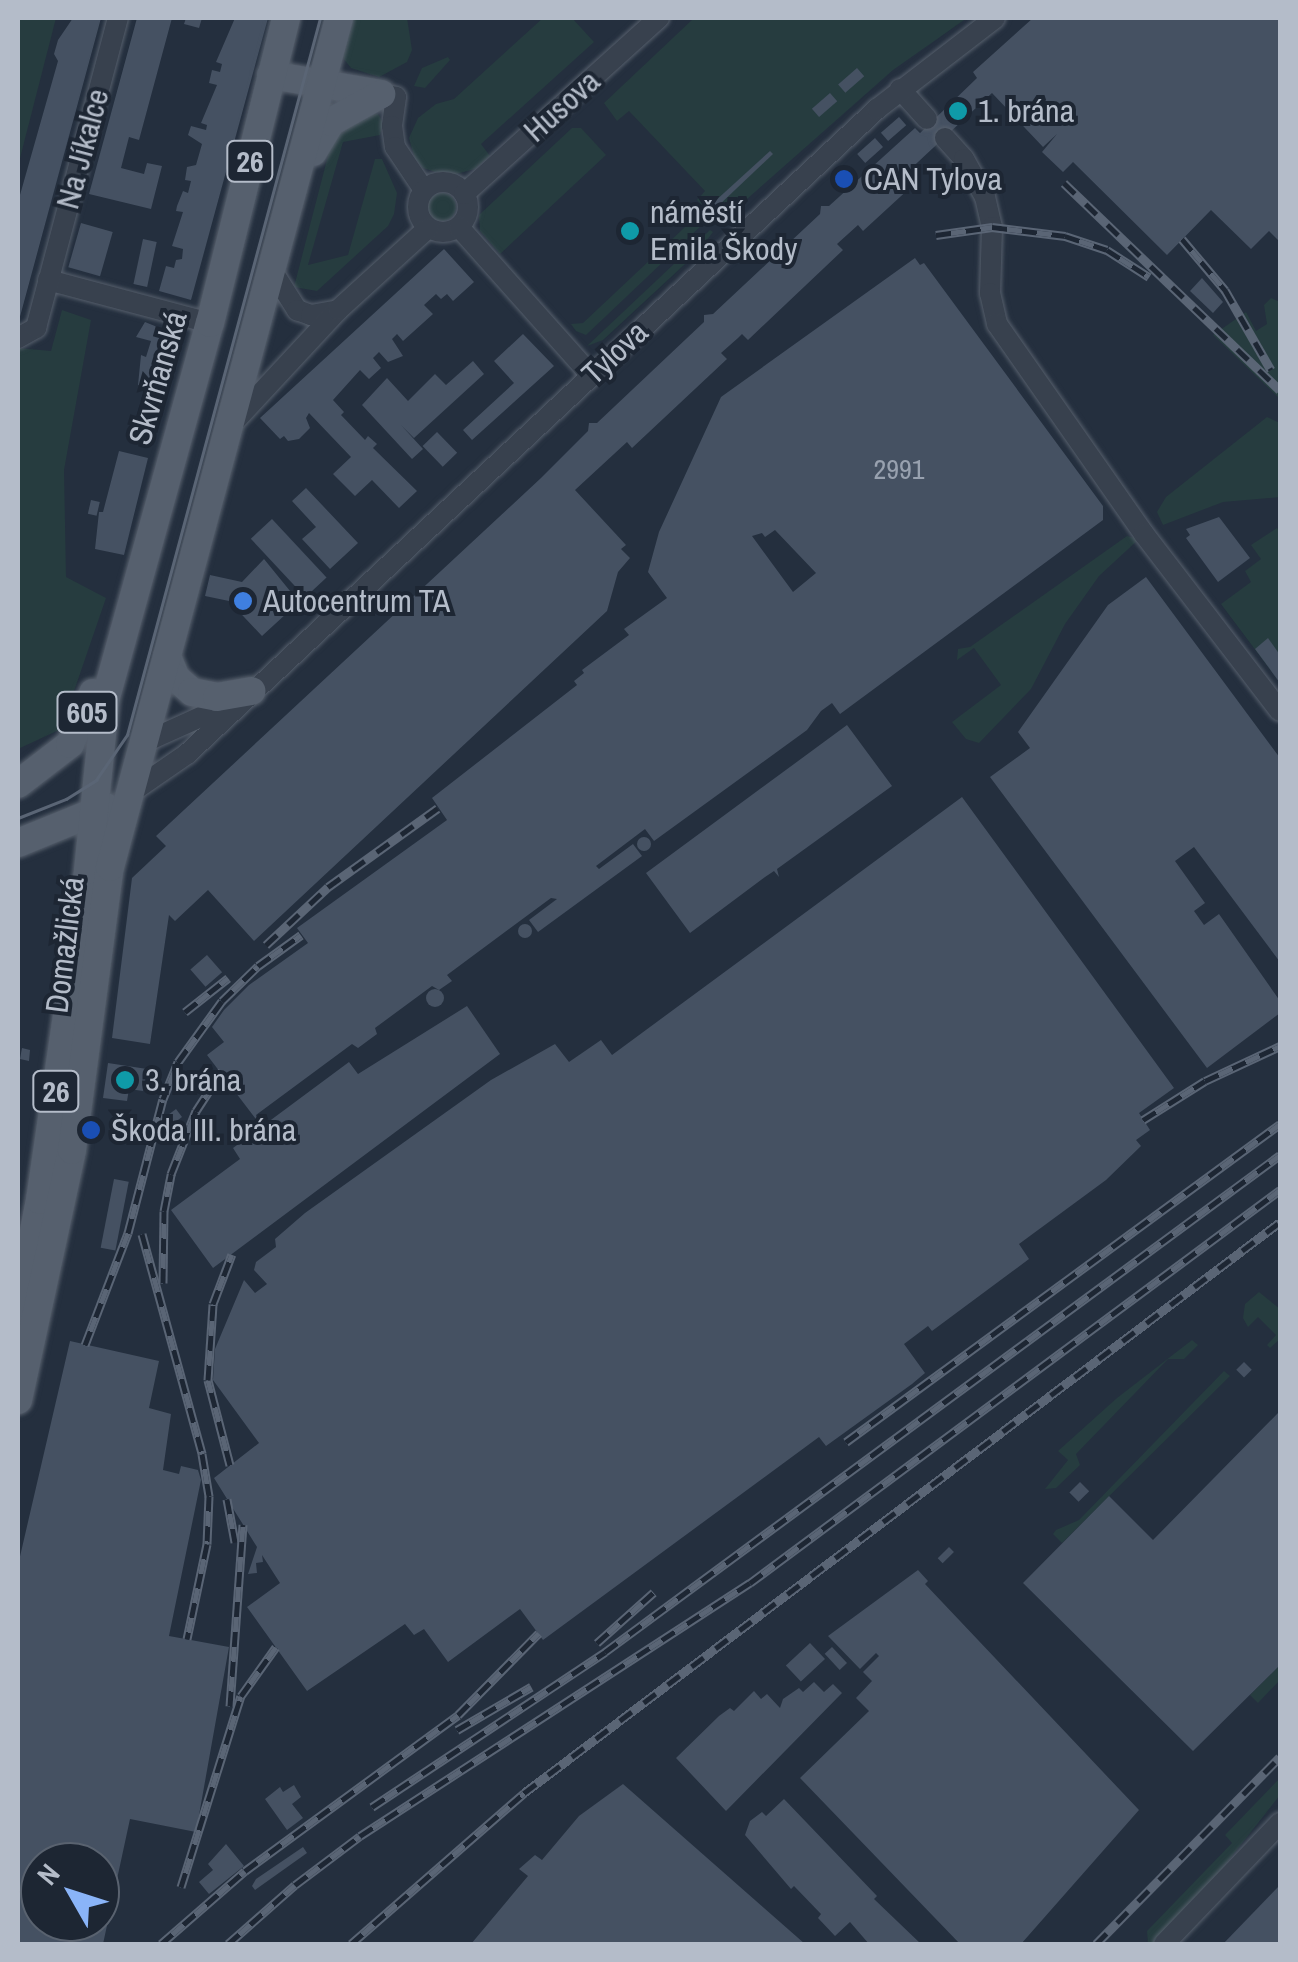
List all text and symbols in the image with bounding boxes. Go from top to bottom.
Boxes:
street label: Husova [516,62,608,150]
street label: Na Jíkalce [49,85,117,213]
place label: 1. brána [978,92,1074,130]
marker: 1. brána [947,100,969,122]
road number: 26 [225,136,275,186]
place label: CAN Tylova [864,160,1003,198]
marker: CAN Tylova [833,168,855,190]
place label: náměstí Emila Škody [650,194,797,269]
marker: náměstí Emila Škody [619,220,641,242]
street label: Skvrňanská [121,307,195,449]
street label: Tylova [574,313,656,393]
house number: 2991 [873,452,925,486]
place label: Autocentrum TA [263,582,451,620]
marker: Autocentrum TA [232,590,254,612]
road number: 605 [54,687,120,737]
street label: Domažlická [38,875,92,1015]
place label: 3. brána [145,1061,241,1099]
road number: 26 [31,1066,81,1116]
marker: 3. brána [114,1069,136,1091]
place label: Škoda III. brána [111,1111,296,1149]
marker: Škoda III. brána [80,1119,102,1141]
north arrow [20,1842,120,1942]
text: N [28,1856,68,1893]

